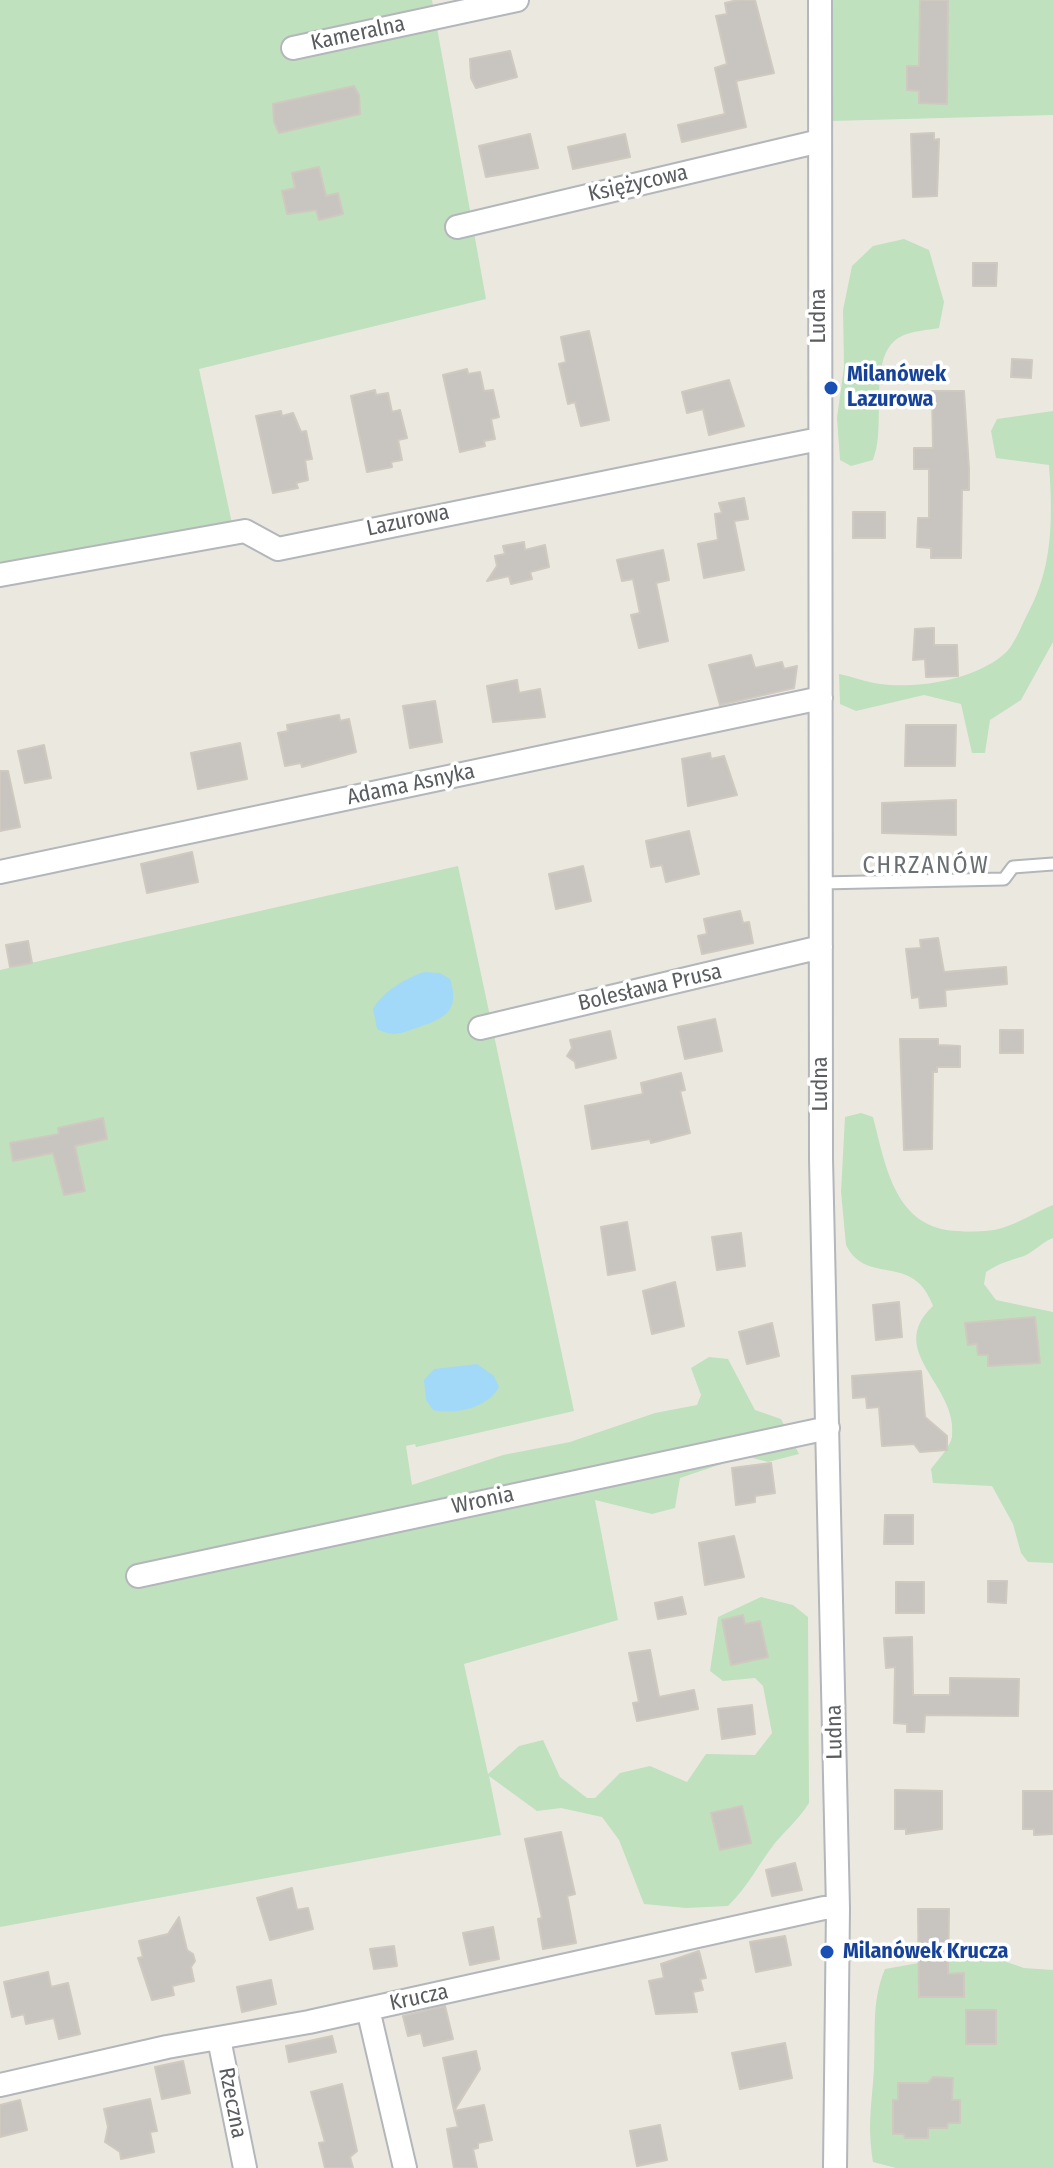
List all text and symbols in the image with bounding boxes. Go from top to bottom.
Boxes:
street label: Kameralna [308,11,408,57]
street label: Księżycowa [586,160,690,208]
street label: Ludna [806,288,832,344]
place label: Milanówek Lazurowa [847,362,946,414]
marker: Milanówek Lazurowa [822,379,840,397]
street label: Lazurowa [364,499,452,543]
street label: Adama Asnyka [345,759,477,811]
district label: CHRZANÓW [862,852,990,880]
street label: Bolesława Prusa [576,959,724,1017]
street label: Ludna [808,1056,834,1112]
street label: Wronia [449,1482,517,1520]
street label: Ludna [821,1704,849,1760]
place label: Milanówek Krucza [843,1939,1008,1965]
marker: Milanówek Krucza [818,1943,836,1961]
street label: Krucza [387,1979,451,2017]
street label: Rzeczna [212,2065,252,2141]

